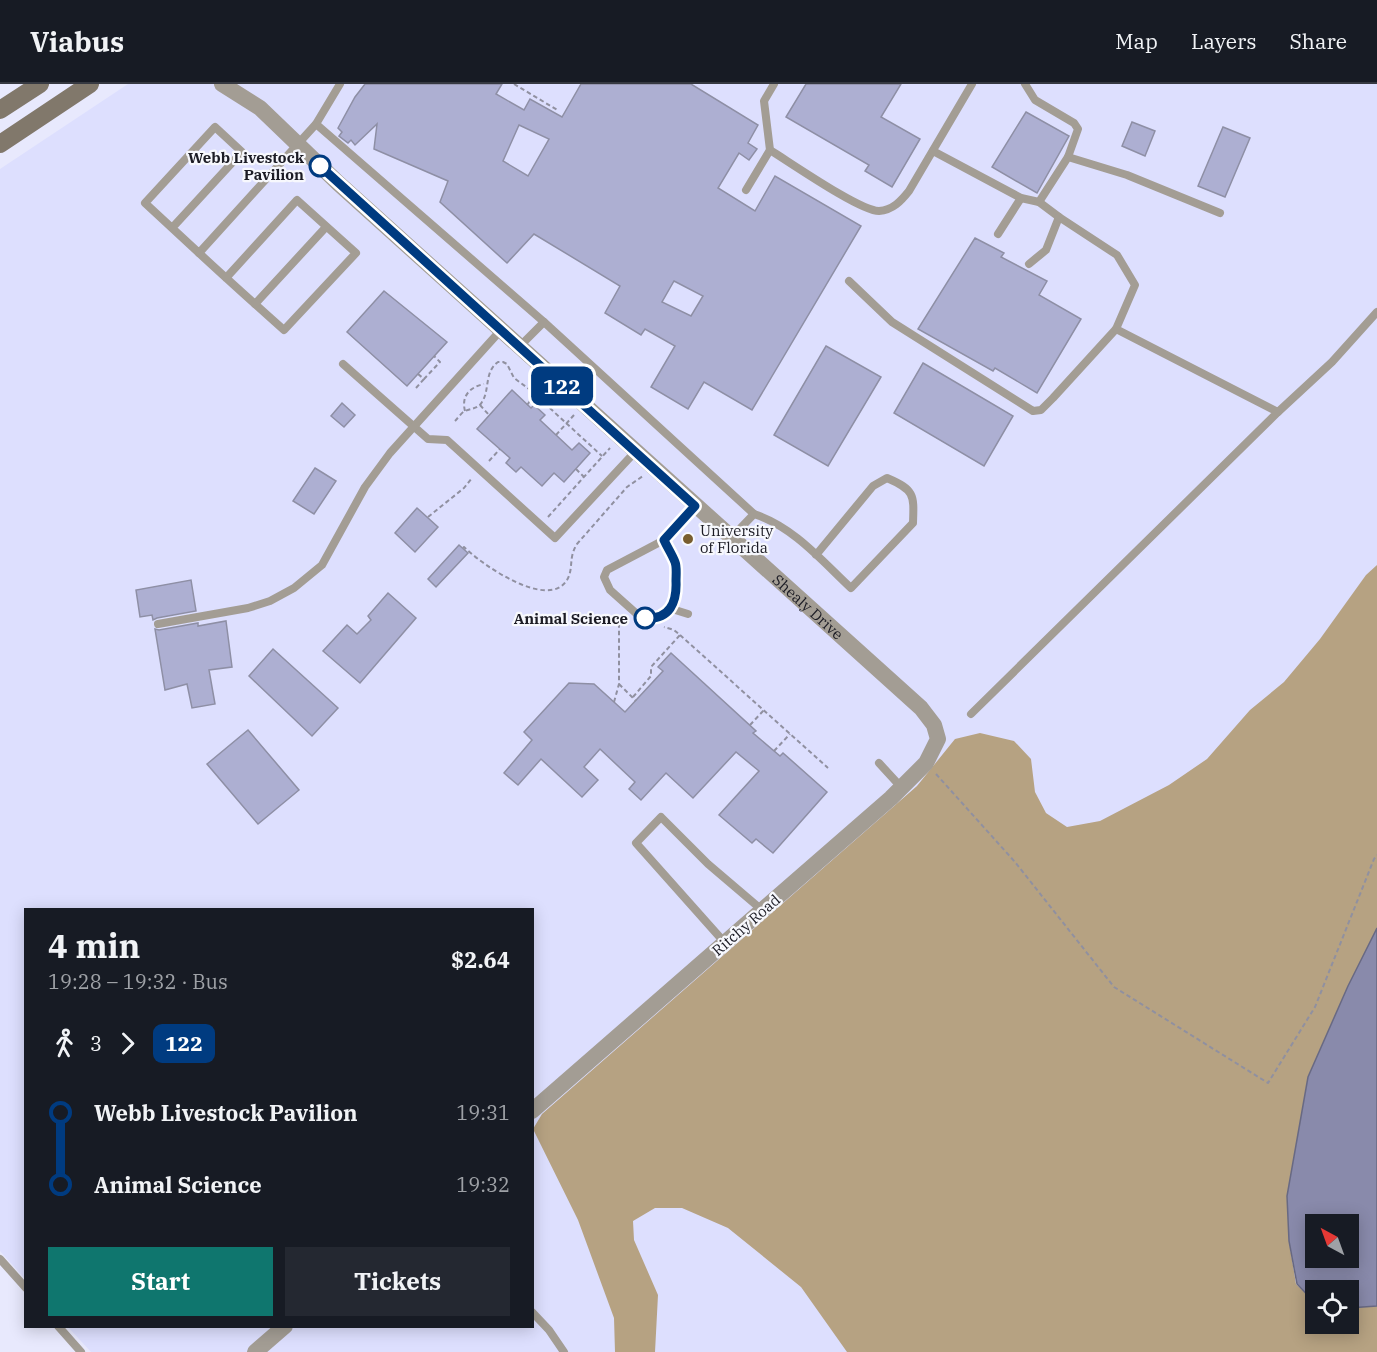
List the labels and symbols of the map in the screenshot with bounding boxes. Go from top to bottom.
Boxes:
place label: Webb Livestock Pavilion [188,148,305,184]
marker: Webb Livestock Pavilion [309,155,331,177]
line badge: 122 [528,366,596,406]
place label: University of Florida [700,521,773,557]
marker: University of Florida [681,532,695,546]
street label: Shealy Drive [769,570,848,643]
marker: Animal Science [634,607,656,629]
place label: Animal Science [514,609,628,628]
street label: Ritchy Road [708,890,784,960]
north arrow [1305,1214,1359,1268]

